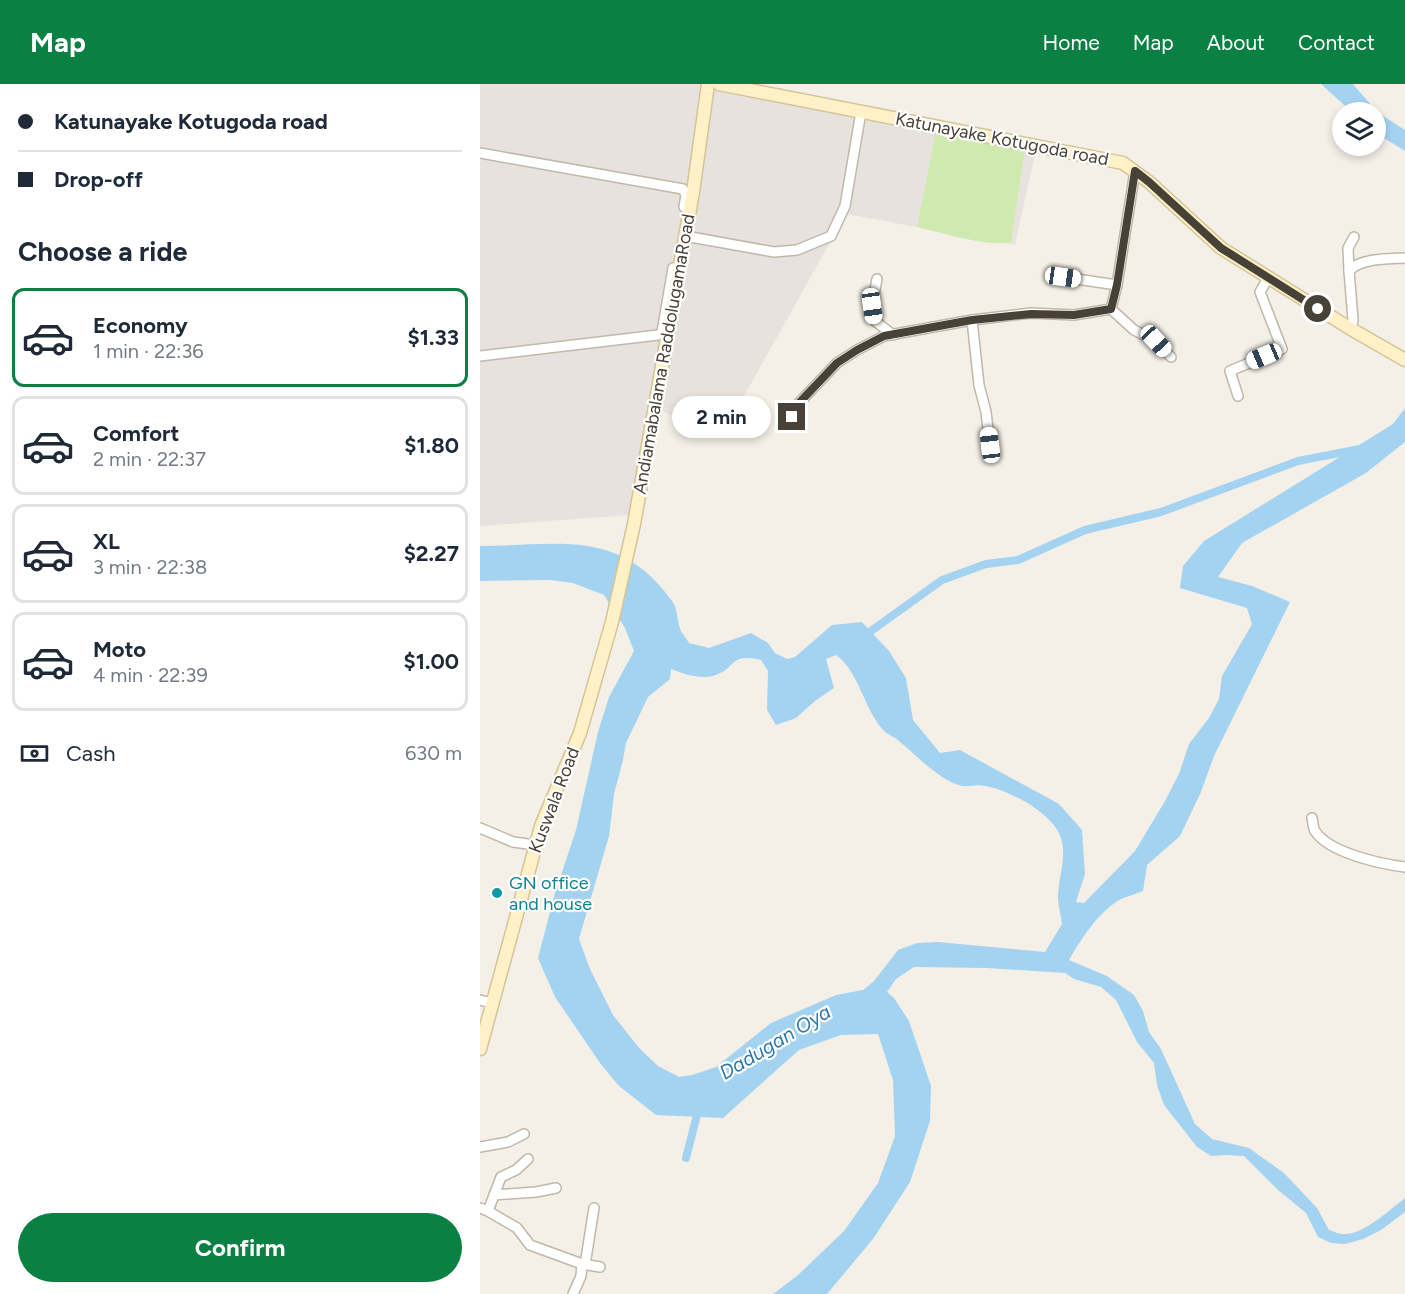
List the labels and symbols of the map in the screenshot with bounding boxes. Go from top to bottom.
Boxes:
street label: Katunayake Kotugoda road [894,108,1110,170]
street label: Andiamabalama RaddolugamaRoad [628,212,700,496]
car [1044,266,1082,288]
car [861,287,883,325]
route start [1304,295,1331,322]
car [1137,322,1175,360]
car [1244,341,1284,371]
callout: 2 min [672,396,771,438]
route end [778,403,805,430]
car [979,426,1001,464]
street label: Kuswala Road [524,744,584,856]
place label: GN office and house [509,872,592,915]
marker: GN office and house [490,886,504,900]
water label: Dadugan Oya [715,999,835,1085]

